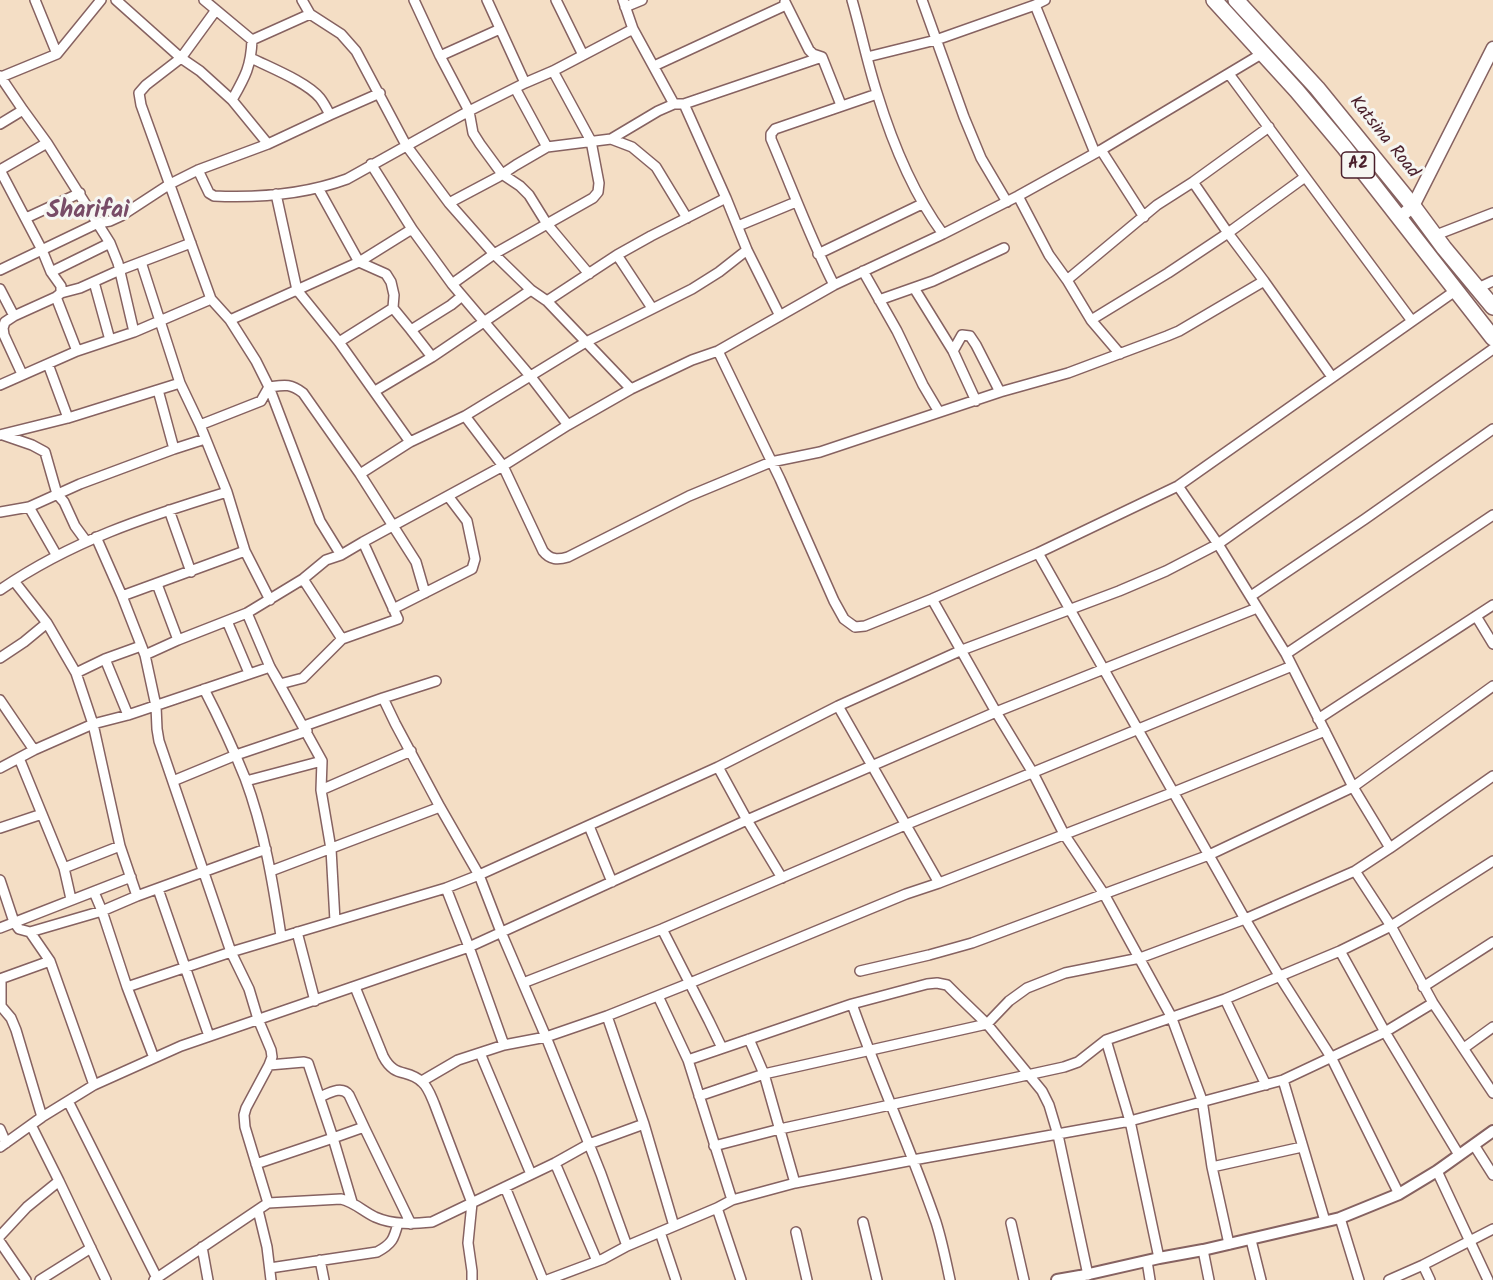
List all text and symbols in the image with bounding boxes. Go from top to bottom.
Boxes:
street label: Katsina Road [1343,93,1423,183]
road number: A2 [1342,152,1374,178]
district label: Sharifai [47,199,129,227]

